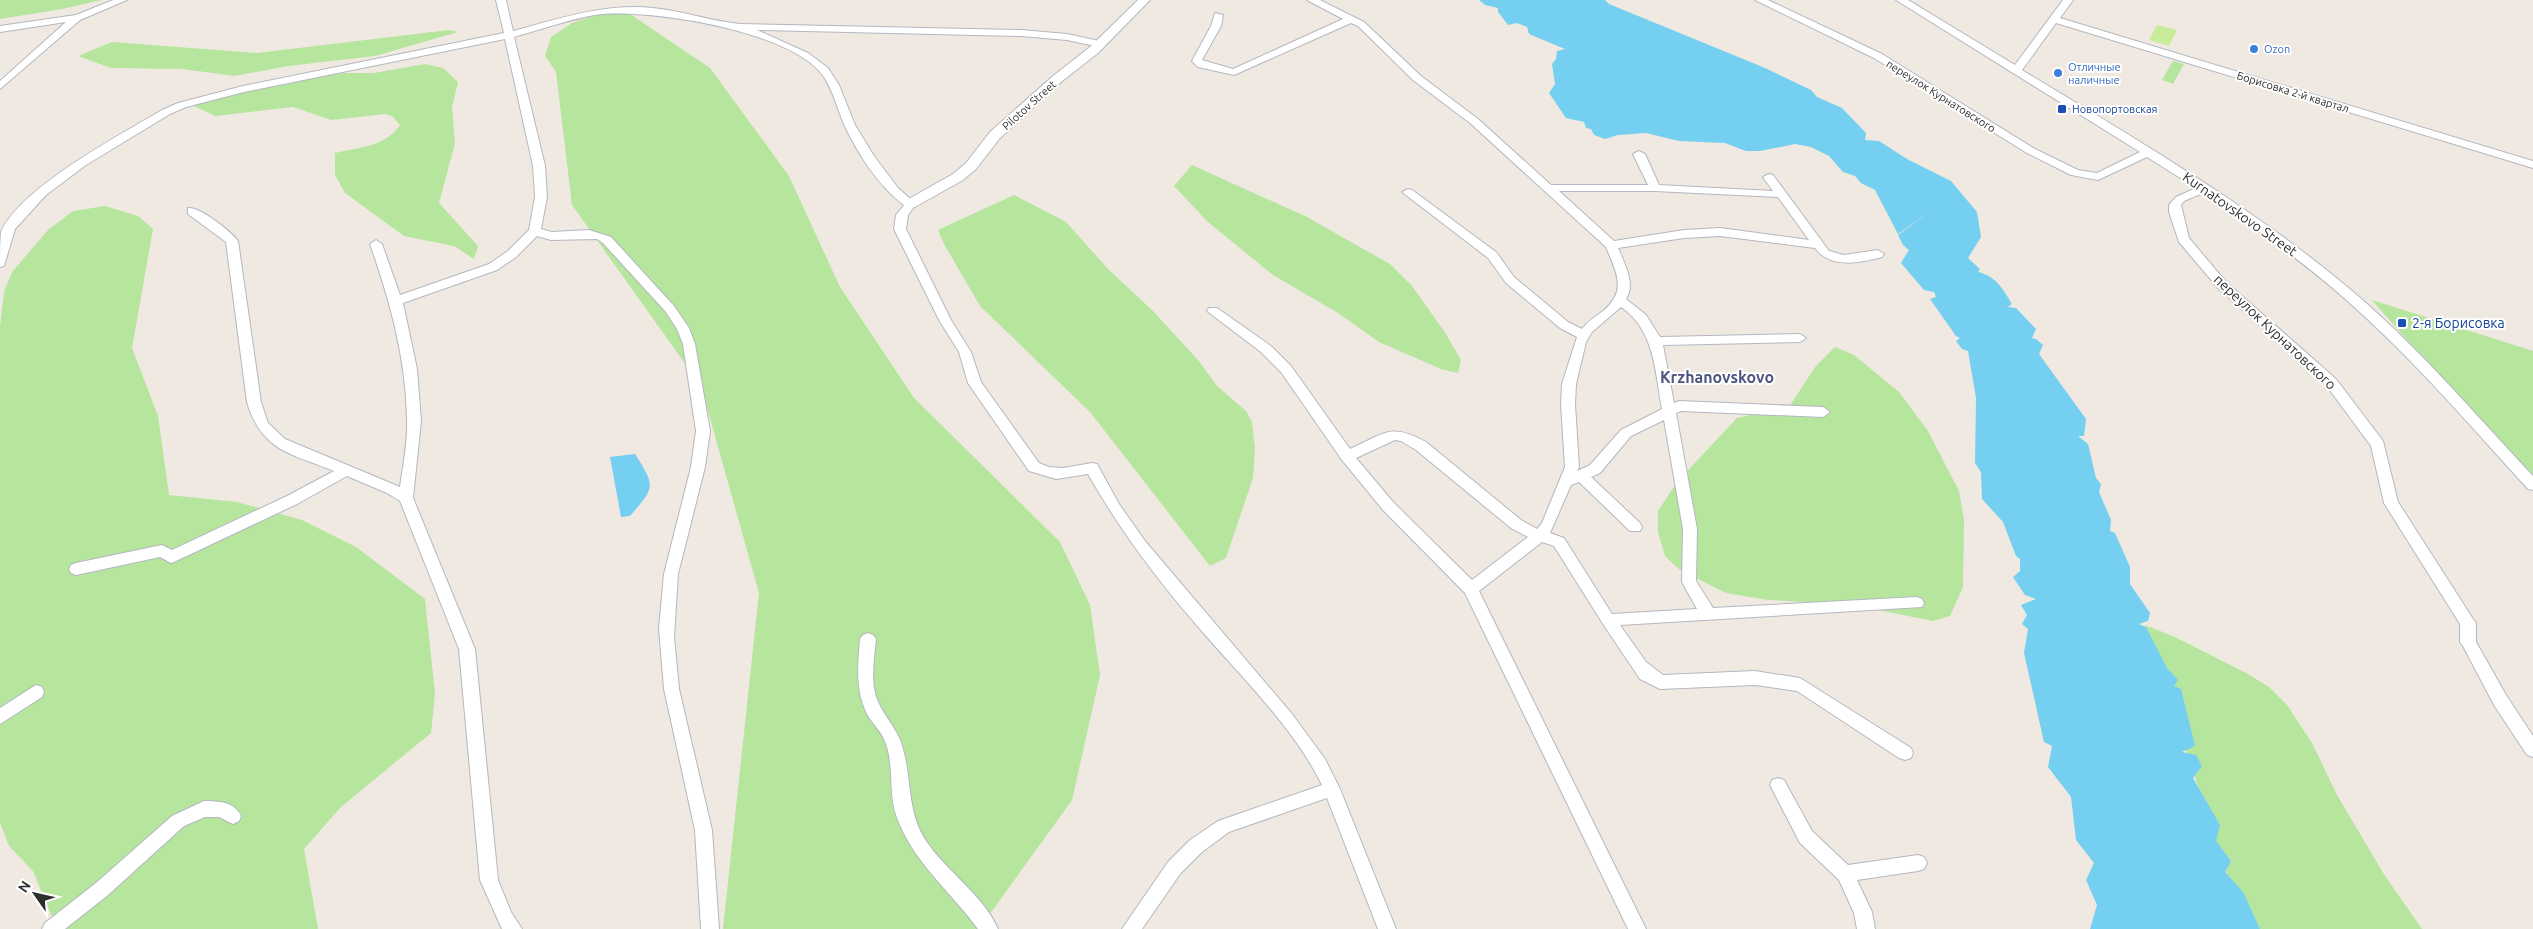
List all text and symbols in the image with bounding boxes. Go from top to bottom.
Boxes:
marker: Ozon [2248,43,2260,55]
place label: Ozon [2264,43,2290,55]
street label: переулок Курнатовского [1884,57,1998,135]
place label: Отличные наличные [2068,61,2121,86]
marker: Отличные наличные [2052,67,2064,79]
street label: Борисовка 2-й квартал [2235,69,2351,115]
street label: Pilotov Street [1000,77,1059,132]
marker: Новопортовская [2056,103,2068,115]
place label: Новопортовская [2072,103,2158,115]
street label: Kurnatovskovo Street [2180,169,2301,260]
street label: переулок Курнатовского [2211,271,2339,393]
place label: 2-я Борисовка [2412,315,2505,331]
marker: 2-я Борисовка [2396,317,2408,329]
district label: Krzhanovskovo [1660,368,1774,386]
north arrow [10,869,60,919]
text: N [15,878,34,896]

